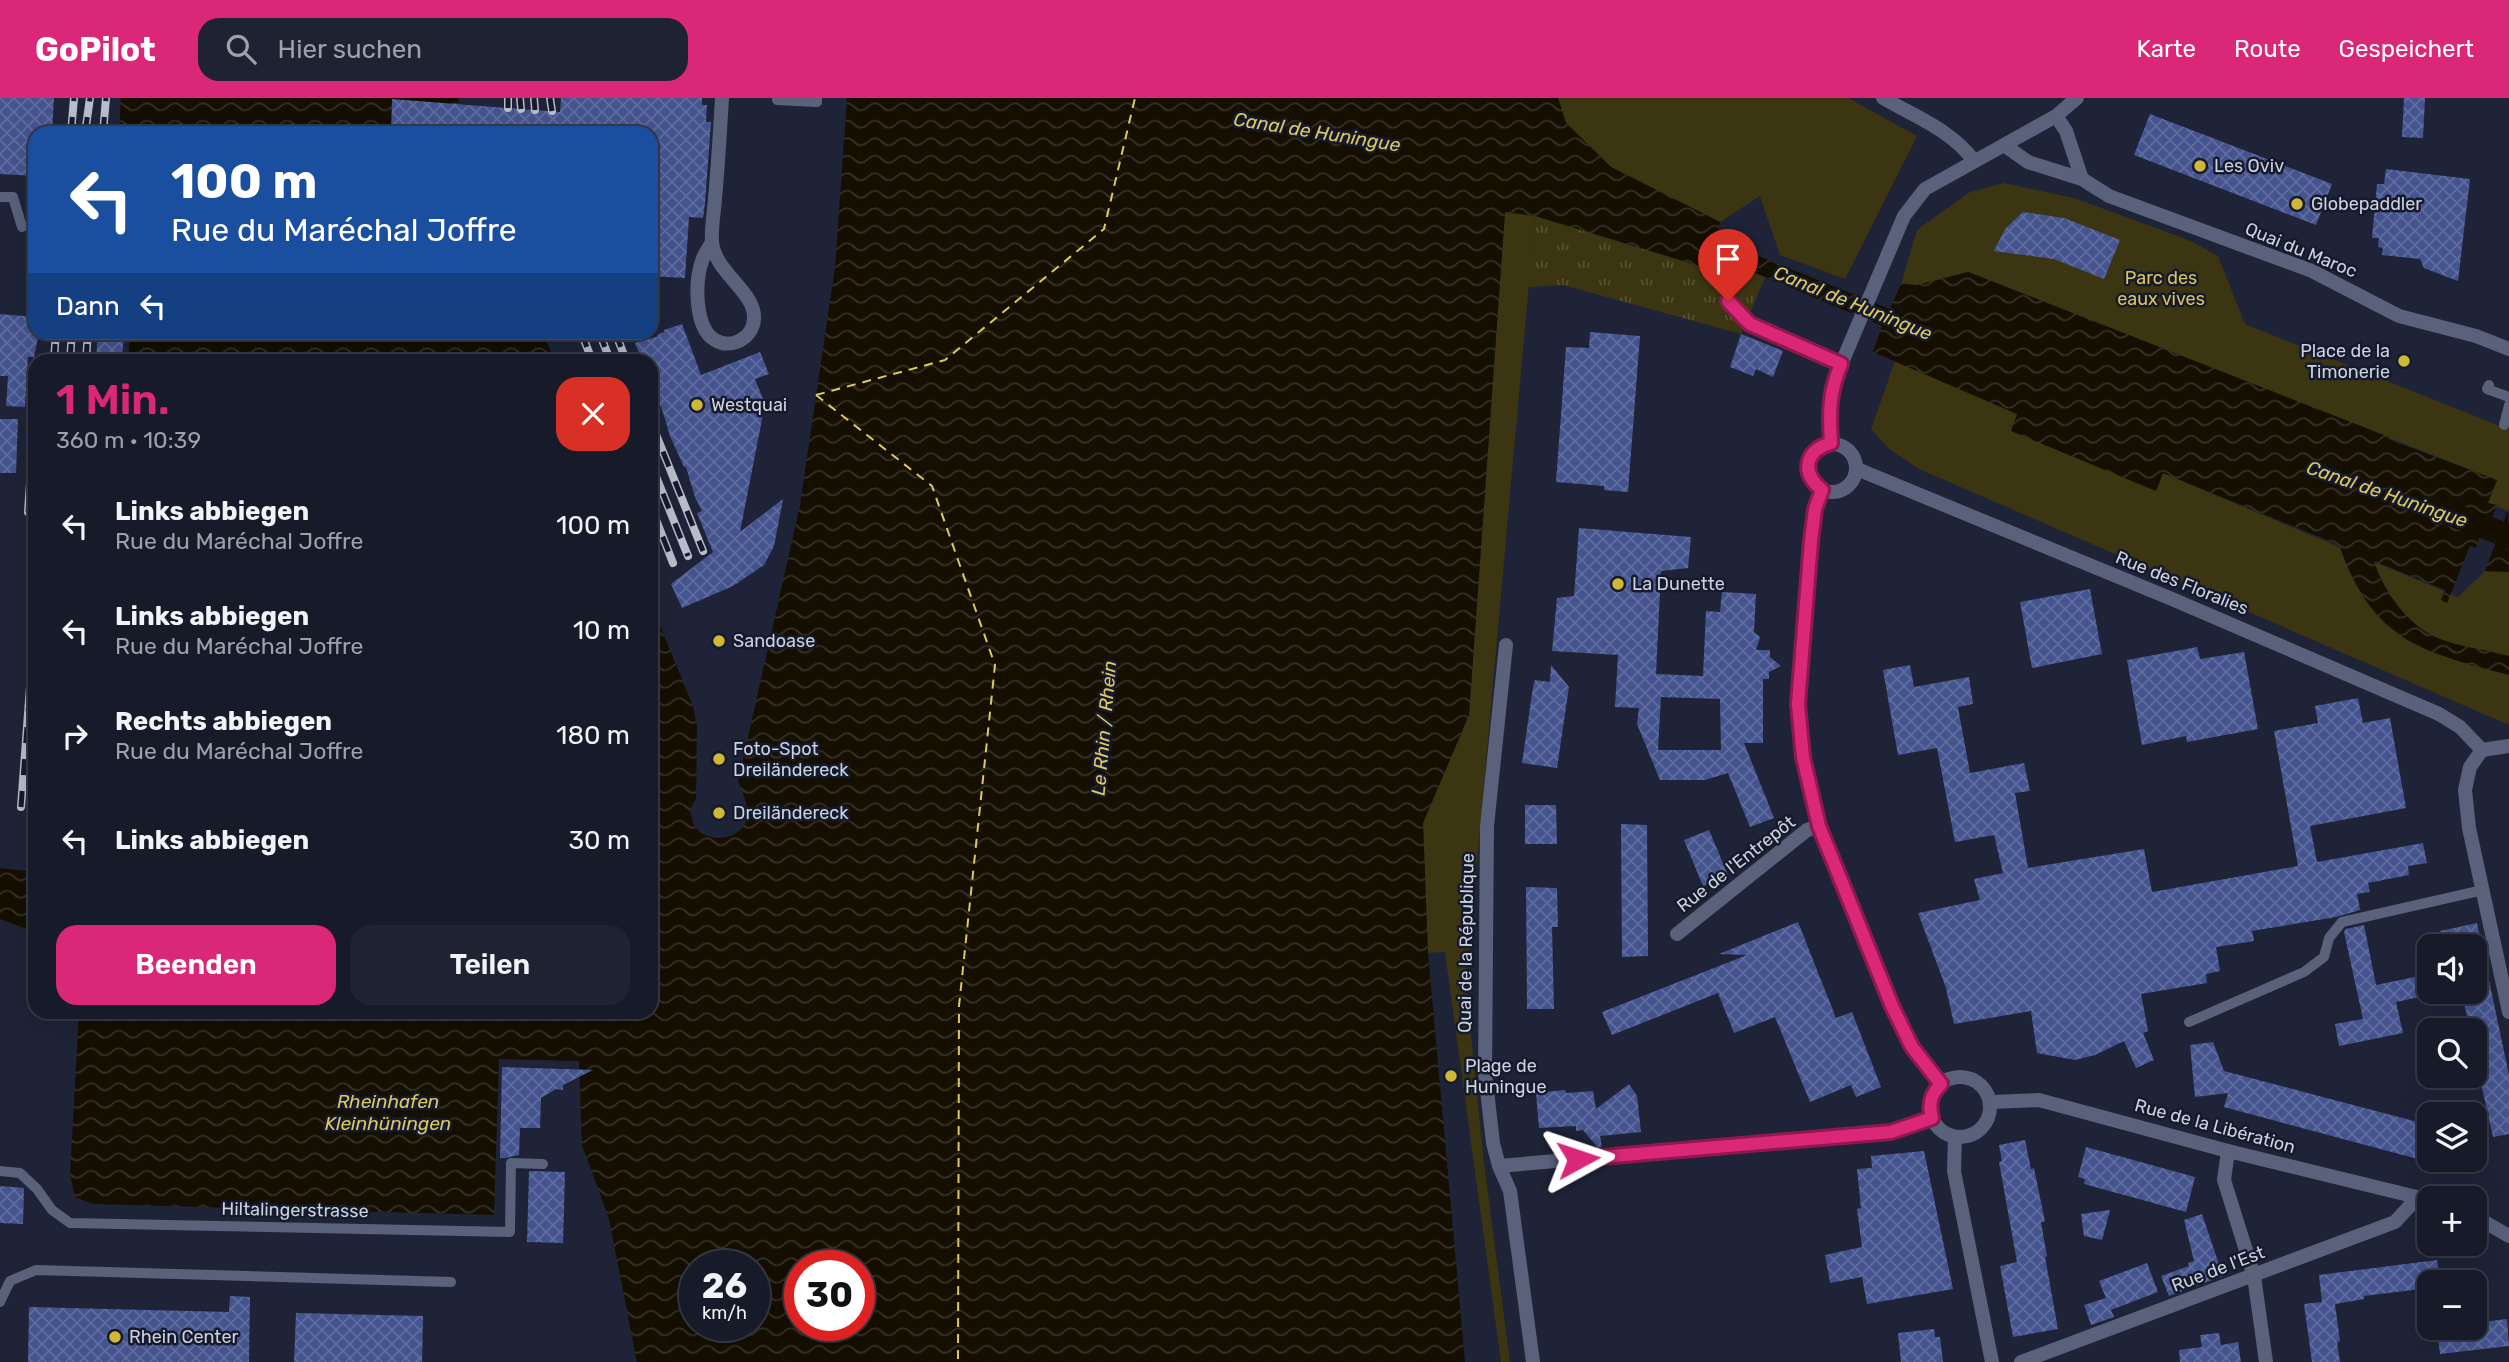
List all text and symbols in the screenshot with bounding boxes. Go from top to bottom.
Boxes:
search box [198,18,688,81]
text: GoPilot [35,30,156,69]
icon: search [222,30,260,68]
text: Hier suchen [278,34,422,65]
text: Karte [2137,35,2196,63]
text: Route [2234,35,2301,63]
text: Gespeichert [2339,35,2474,63]
water label: Canal de Huningue [1232,107,1402,157]
text: 100 m [171,152,317,210]
icon: left [56,154,147,245]
place label: Les Oviv [2214,155,2284,177]
marker: Les Oviv [2192,158,2208,174]
place label: Globepaddler [2311,193,2422,215]
marker: Globepaddler [2289,196,2305,212]
text: Rue du Maréchal Joffre [171,211,517,249]
street label: Quai du Maroc [2242,218,2360,282]
pin [1698,229,1758,301]
icon: arrive [1709,240,1747,278]
water label: Canal de Huningue [1771,261,1936,345]
park label: Parc des eaux vives [2117,267,2205,310]
icon: left [134,287,172,325]
text: Dann [56,291,120,322]
place label: Place de la Timonerie [2300,340,2390,383]
marker: Place de la Timonerie [2396,353,2412,369]
text: 1 Min. [56,375,169,425]
button: close [556,377,630,451]
place label: Westquai [711,394,787,416]
marker: Westquai [689,397,705,413]
text: 360 m · 10:39 [56,426,201,454]
water label: Canal de Huningue [2304,456,2471,532]
text: Links abbiegen [115,496,309,527]
icon: left [56,507,94,545]
text: 100 m [556,510,630,541]
text: Rue du Maréchal Joffre [115,527,364,555]
street label: Rue des Floralies [2112,546,2252,620]
place label: La Dunette [1632,573,1725,595]
marker: La Dunette [1610,576,1626,592]
text: Links abbiegen [115,601,309,632]
icon: left [56,612,94,650]
text: 10 m [573,615,630,646]
place label: Sandoase [733,630,815,652]
text: Rue du Maréchal Joffre [115,632,364,660]
marker: Sandoase [711,633,727,649]
water label: Le Rhin / Rhein [1087,660,1121,796]
text: Rechts abbiegen [115,706,332,737]
icon: right [56,717,94,755]
text: 180 m [556,720,630,751]
text: Rue du Maréchal Joffre [115,737,364,765]
place label: Foto-Spot Dreiländereck [733,738,849,781]
marker: Foto-Spot Dreiländereck [711,751,727,767]
place label: Dreiländereck [733,802,849,824]
marker: Dreiländereck [711,805,727,821]
street label: Rue de l'Entrepôt [1672,811,1800,917]
icon: left [56,822,94,860]
text: Links abbiegen [115,825,309,856]
text: 30 m [568,825,630,856]
street label: Quai de la République [1453,853,1479,1033]
button: Beenden [56,925,336,1005]
button: Teilen [350,925,630,1005]
map controls [2417,934,2487,1340]
button: sound [2417,934,2487,1004]
button: search [2417,1018,2487,1088]
place label: Plage de Huningue [1465,1055,1547,1098]
marker: Plage de Huningue [1443,1068,1459,1084]
water label: Rheinhafen Kleinhüningen [325,1090,451,1135]
street label: Rue de la Libération [2132,1094,2298,1158]
button: layers [2417,1102,2487,1172]
position arrow [1541,1122,1615,1196]
button: + [2417,1186,2487,1256]
street label: Hiltalingerstrasse [221,1198,369,1222]
street label: Rue de l'Est [2168,1241,2268,1297]
speed limit sign: 30 [784,1250,875,1341]
text: 26 [702,1265,747,1307]
button: − [2417,1270,2487,1340]
text: km/h [702,1302,747,1324]
place label: Rhein Center [129,1326,238,1348]
marker: Rhein Center [107,1329,123,1345]

